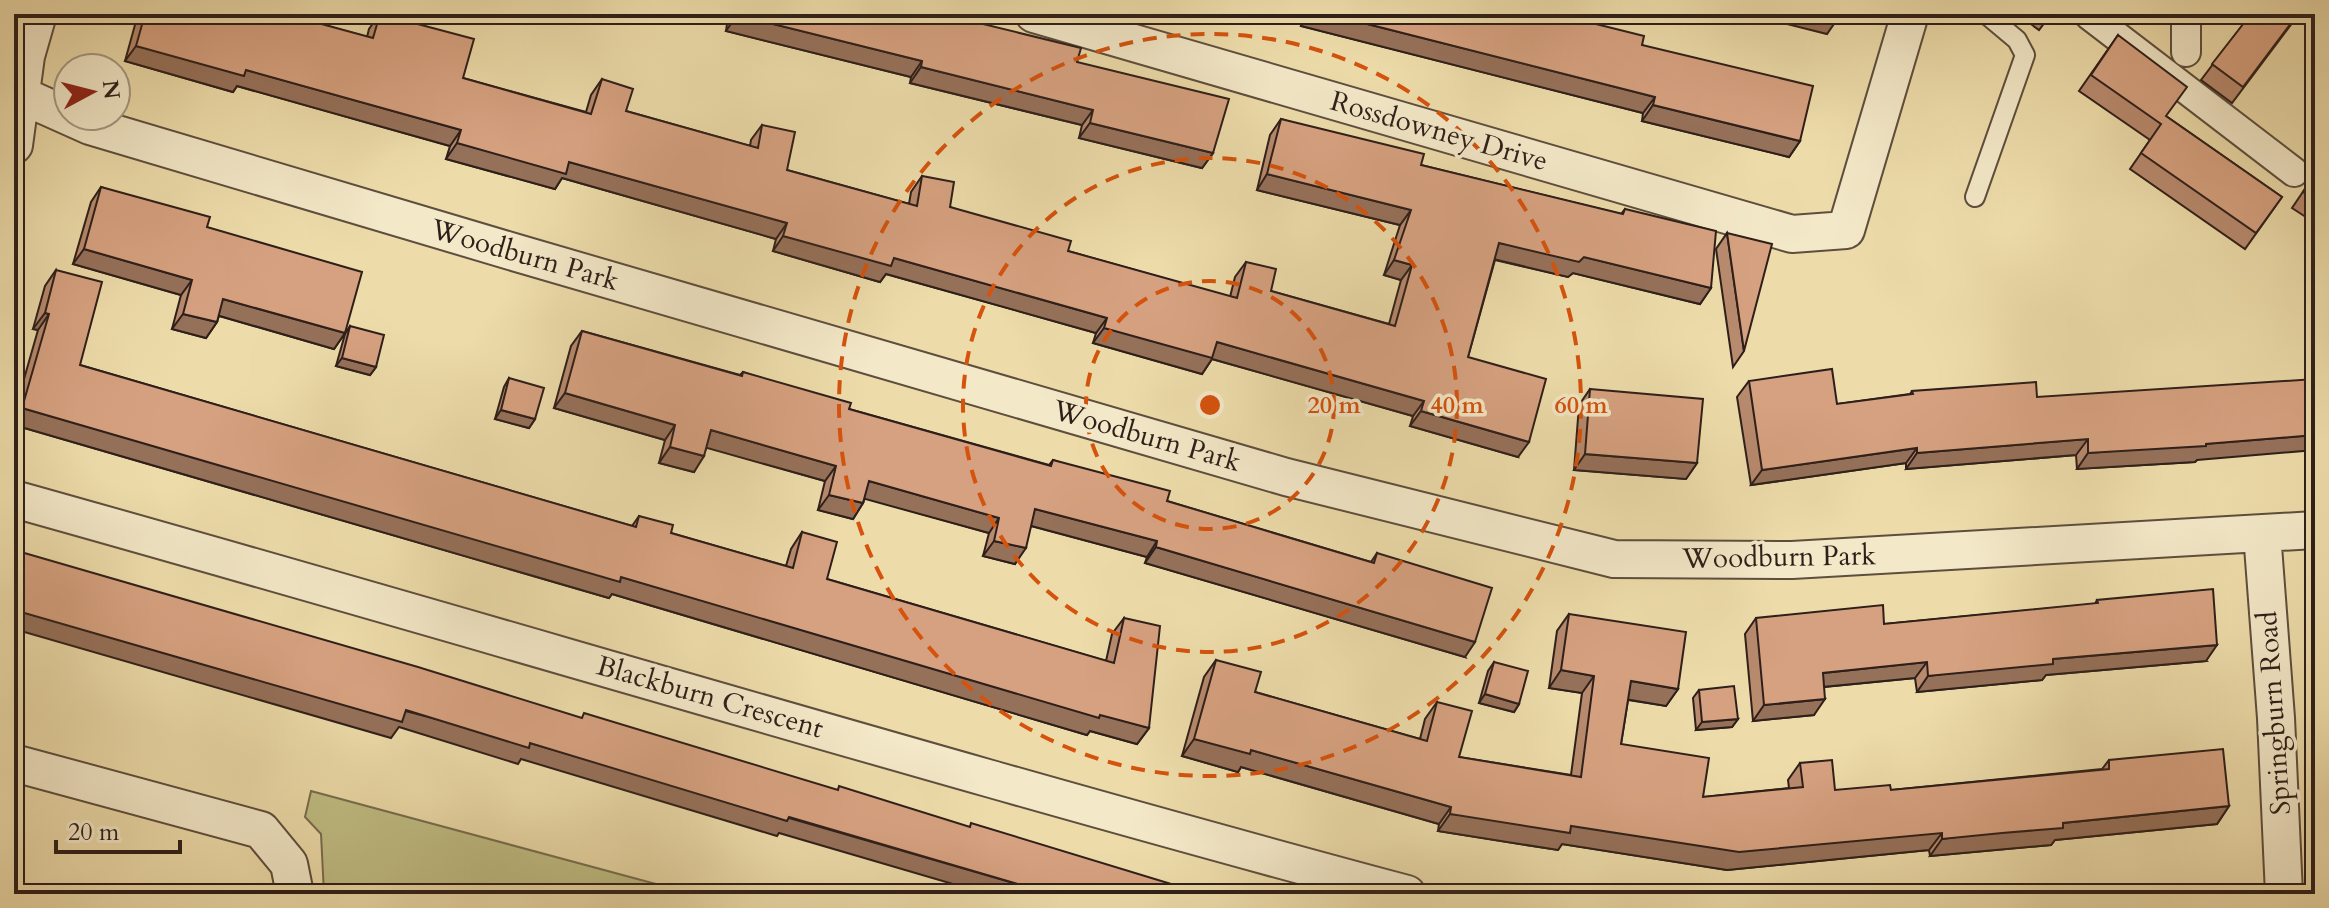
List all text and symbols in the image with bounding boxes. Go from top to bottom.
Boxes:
north arrow [52,52,132,132]
text: N [95,78,127,101]
street label: Rossdowney Drive [1326,82,1552,180]
street label: Woodburn Park [426,210,623,300]
text: 20 m [1307,389,1361,422]
text: 40 m [1430,389,1484,422]
text: 60 m [1554,389,1608,422]
street label: Woodburn Park [1048,391,1245,481]
centre of rings [1196,391,1224,419]
street label: Woodburn Park [1681,536,1876,578]
street label: Springburn Road [2248,610,2300,816]
street label: Blackburn Crescent [592,646,828,748]
scale bar [56,804,180,854]
text: 20 m [68,816,120,849]

